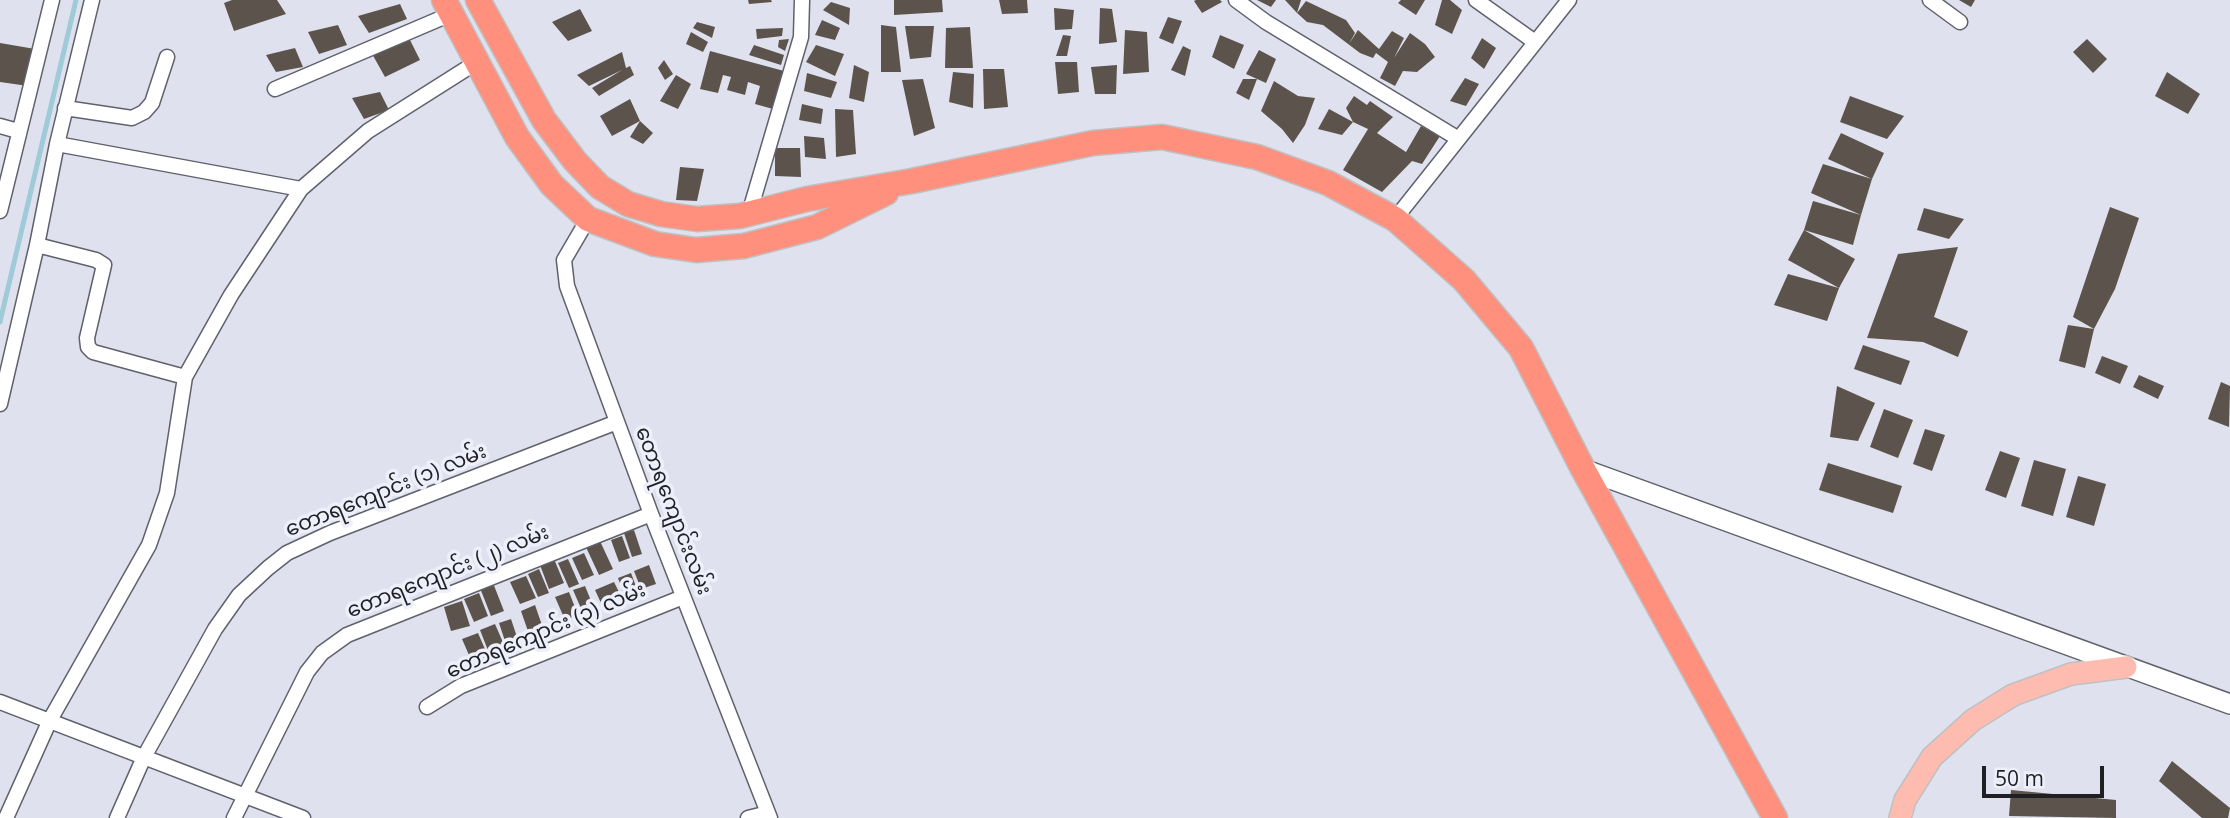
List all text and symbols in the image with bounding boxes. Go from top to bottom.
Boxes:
street label: တောရကျောင်းလမ်း [629,423,717,599]
street label: တောရကျောင်း (၁) လမ်း [282,439,490,543]
street label: တောရကျောင်း (၂) လမ်း [343,520,553,624]
street label: တောရကျောင်း (၃) လမ်း [442,578,650,684]
scale bar [1985,752,2108,796]
text: 50 m [1995,764,2044,792]

